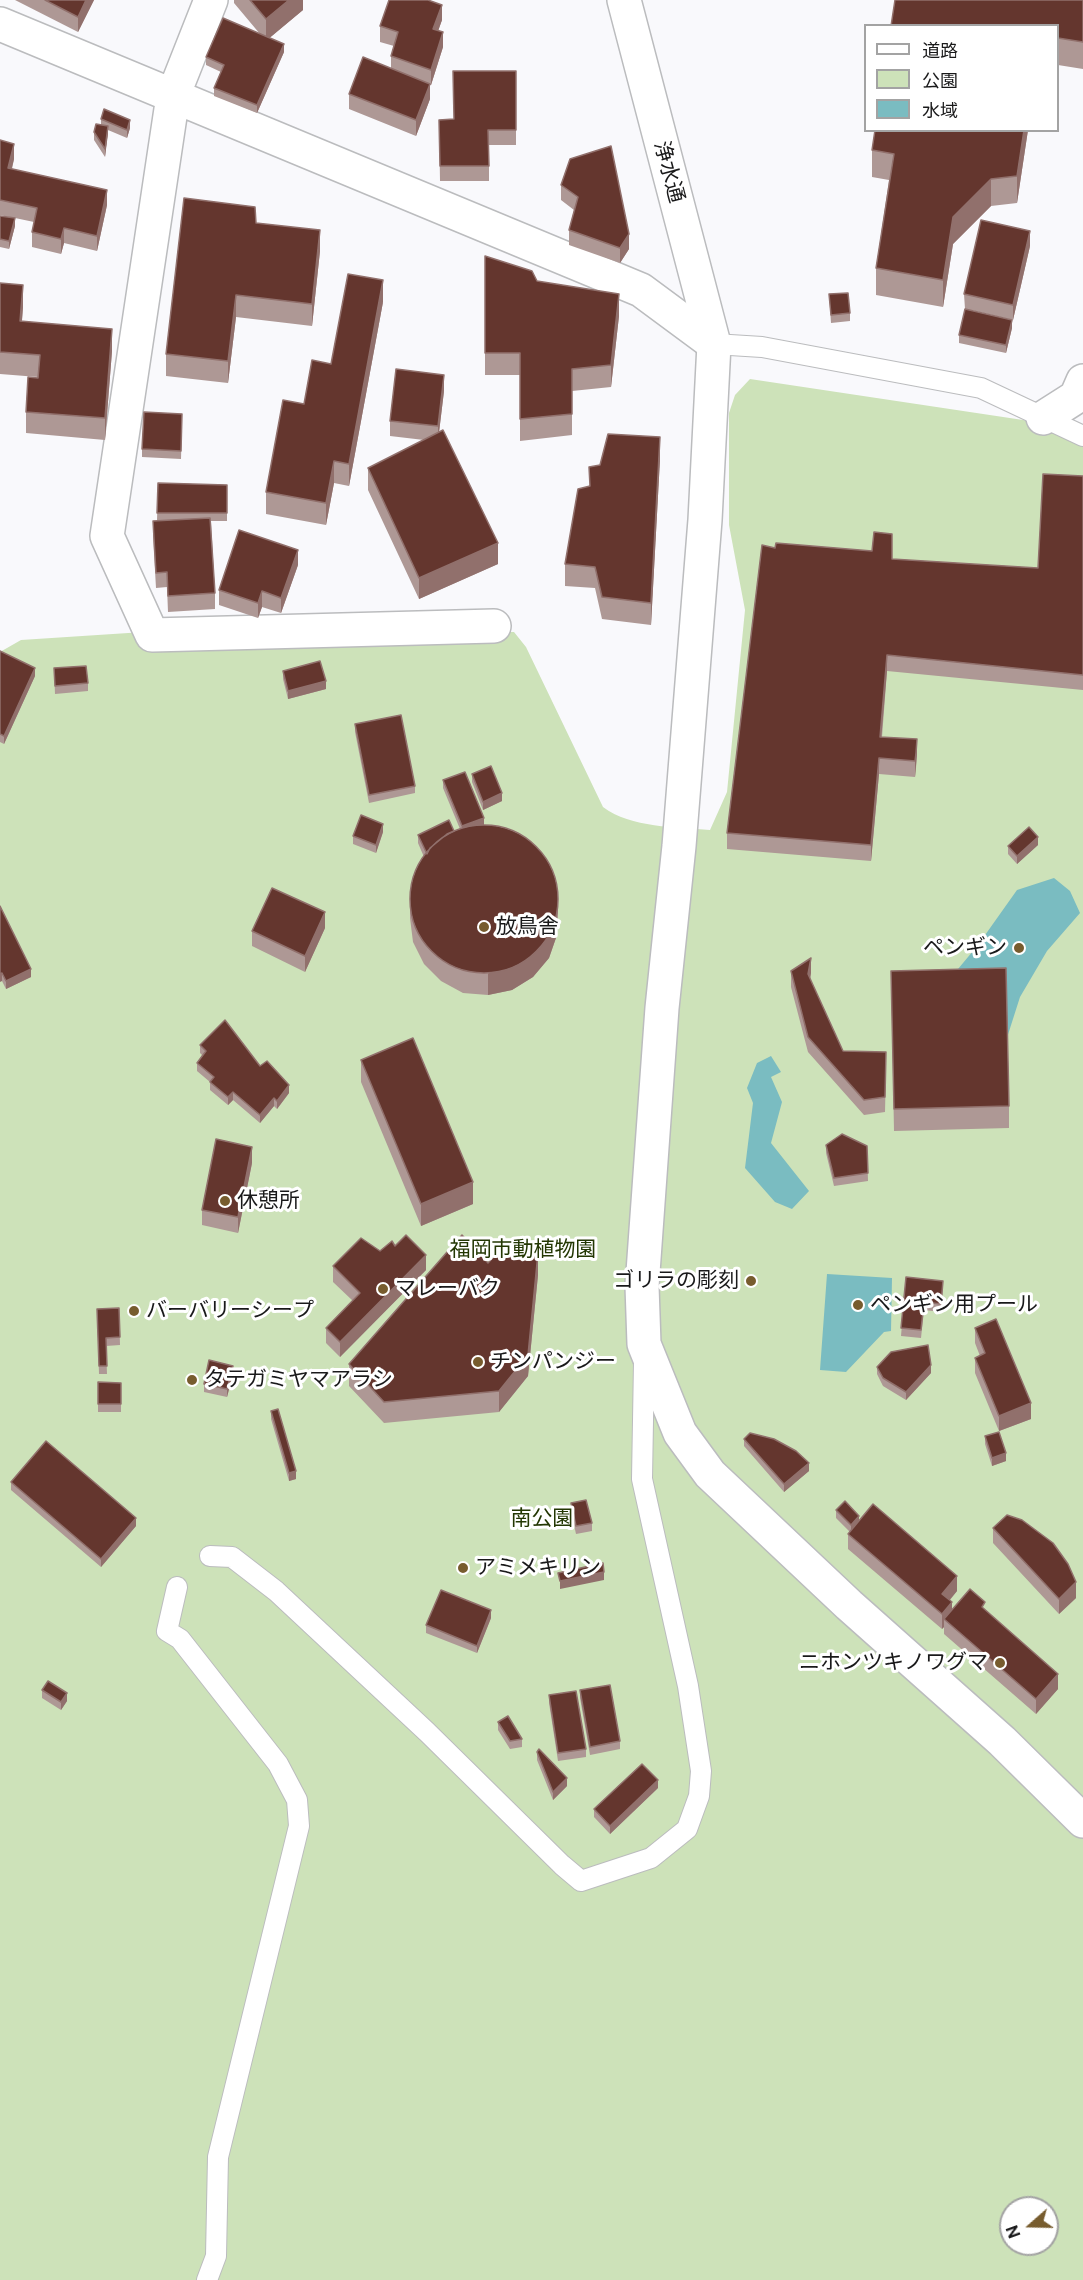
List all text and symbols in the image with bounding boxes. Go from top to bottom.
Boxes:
legend [864,24,1059,132]
text: 道路 [922,40,958,61]
text: 公園 [922,70,958,91]
text: 水域 [922,100,958,121]
street label: 浄水通 [649,138,689,206]
place label: 放鳥舎 [496,914,559,940]
marker: 放鳥舎 [477,920,491,934]
place label: ペンギン [923,935,1007,961]
marker: ペンギン [1012,941,1026,955]
place label: 休憩所 [237,1188,300,1214]
marker: 休憩所 [218,1194,232,1208]
park label: 福岡市動植物園 [450,1237,596,1263]
place label: ゴリラの彫刻 [613,1268,739,1294]
marker: ゴリラの彫刻 [744,1274,758,1288]
place label: マレーバク [395,1276,500,1302]
marker: マレーバク [376,1282,390,1296]
place label: ペンギン用プール [870,1292,1038,1318]
place label: バーバリーシープ [146,1298,314,1324]
marker: ペンギン用プール [851,1298,865,1312]
marker: バーバリーシープ [127,1304,141,1318]
place label: チンパンジー [490,1349,616,1375]
marker: チンパンジー [471,1355,485,1369]
place label: タテガミヤマアラシ [204,1367,393,1393]
marker: タテガミヤマアラシ [185,1373,199,1387]
park label: 南公園 [511,1506,573,1532]
place label: アミメキリン [475,1555,601,1581]
marker: アミメキリン [456,1561,470,1575]
place label: ニホンツキノワグマ [799,1650,988,1676]
marker: ニホンツキノワグマ [993,1656,1007,1670]
north arrow [999,2196,1059,2256]
text: N [1002,2223,1025,2241]

